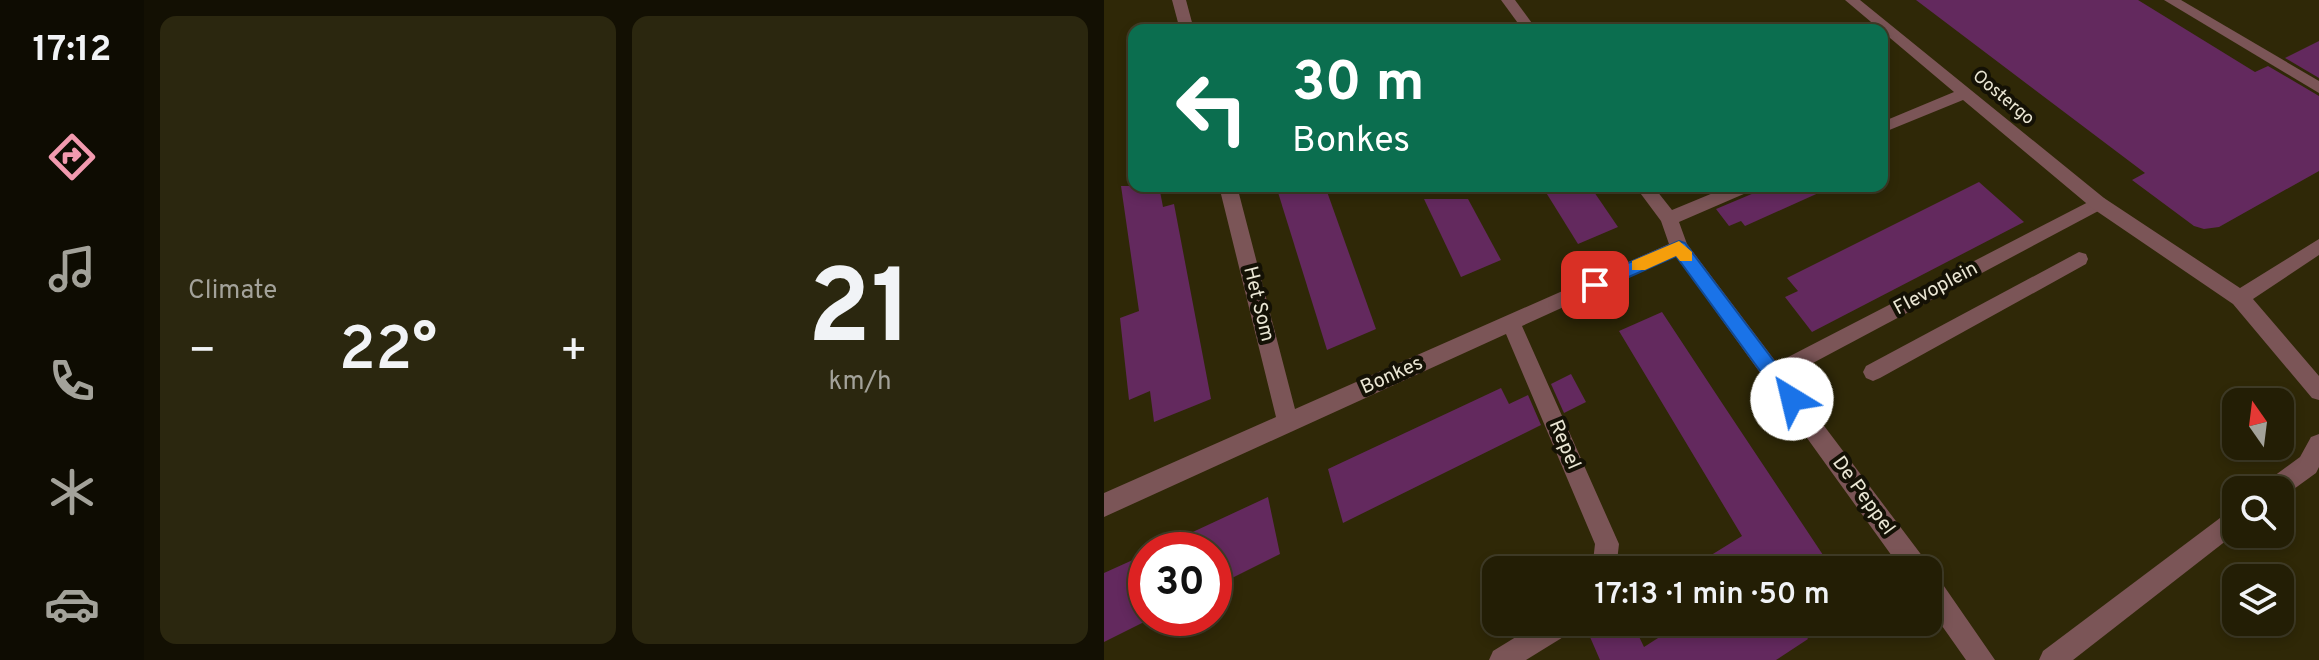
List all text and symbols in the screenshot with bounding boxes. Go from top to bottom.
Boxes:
text: 17:12 [33,28,111,74]
text: 30 m [1292,50,1425,120]
icon: left [1160,56,1264,160]
street label: Oostergo [1967,65,2039,131]
text: Bonkes [1292,119,1410,165]
icon: directions [44,129,100,185]
icon: music [44,241,100,297]
text: 21 [807,248,913,380]
pin [1561,251,1629,319]
street label: Flevoplein [1889,256,1983,322]
icon: arrive [1573,263,1617,307]
street label: Het Som [1236,264,1280,344]
text: Climate [188,275,277,308]
text: 22° [339,315,437,391]
text: − [188,325,216,381]
text: + [560,325,588,381]
street label: Bonkes [1357,351,1427,401]
icon: phone [44,353,100,409]
position arrow [1750,357,1834,441]
text: km/h [828,366,892,399]
north arrow [2222,388,2294,460]
map controls [2222,388,2294,636]
street label: Repel [1542,416,1586,474]
street label: De Peppel [1826,451,1900,541]
icon: climate [44,464,100,520]
button: search [2222,476,2294,548]
speed limit sign: 30 [1128,532,1232,636]
button: layers [2222,564,2294,636]
icon: car [44,576,100,632]
text: 17:13 · 1 min · 50 m [1594,577,1830,614]

